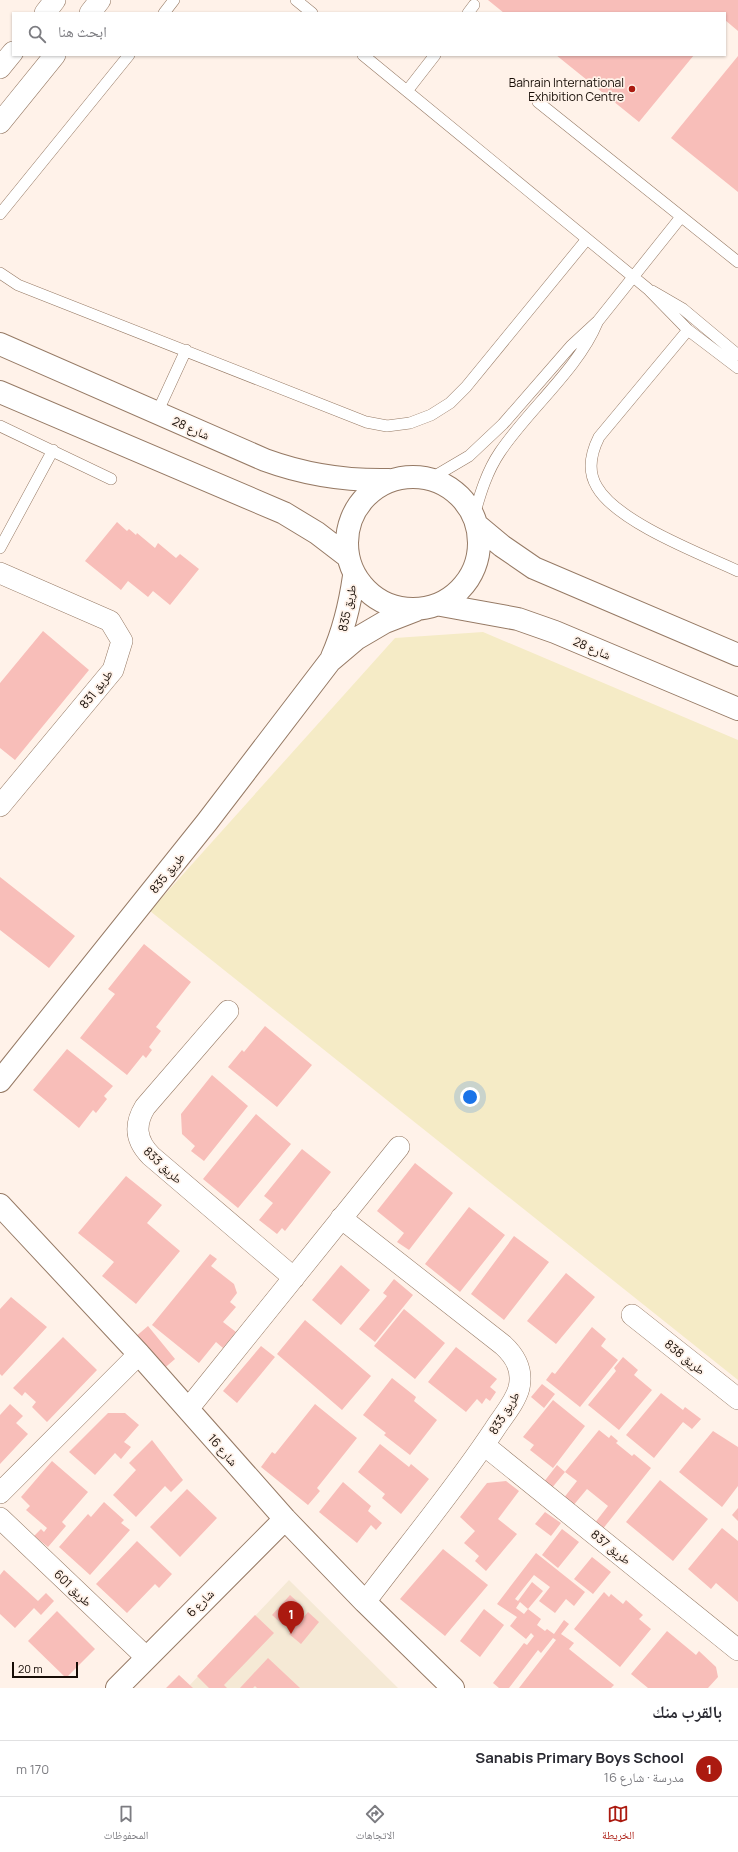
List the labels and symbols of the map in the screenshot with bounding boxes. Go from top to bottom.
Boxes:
place label: Bahrain International Exhibition Centre [509,74,624,105]
marker: Bahrain International Exhibition Centre [627,84,637,94]
street label: شارع 28 [170,412,212,444]
street label: طريق 835 [334,583,360,633]
street label: شارع 28 [571,633,613,663]
street label: طريق 831 [75,666,117,712]
street label: طريق 835 [145,849,189,897]
your location [460,1087,480,1107]
street label: طريق 833 [140,1143,186,1187]
street label: طريق 838 [661,1335,709,1379]
street label: طريق 833 [485,1388,523,1438]
street label: شارع 16 [204,1430,242,1470]
street label: طريق 837 [588,1526,635,1568]
street label: طريق 601 [50,1566,96,1610]
street label: شارع 6 [182,1585,218,1621]
pin: 1 [278,1601,304,1634]
scale bar [12,1660,78,1679]

